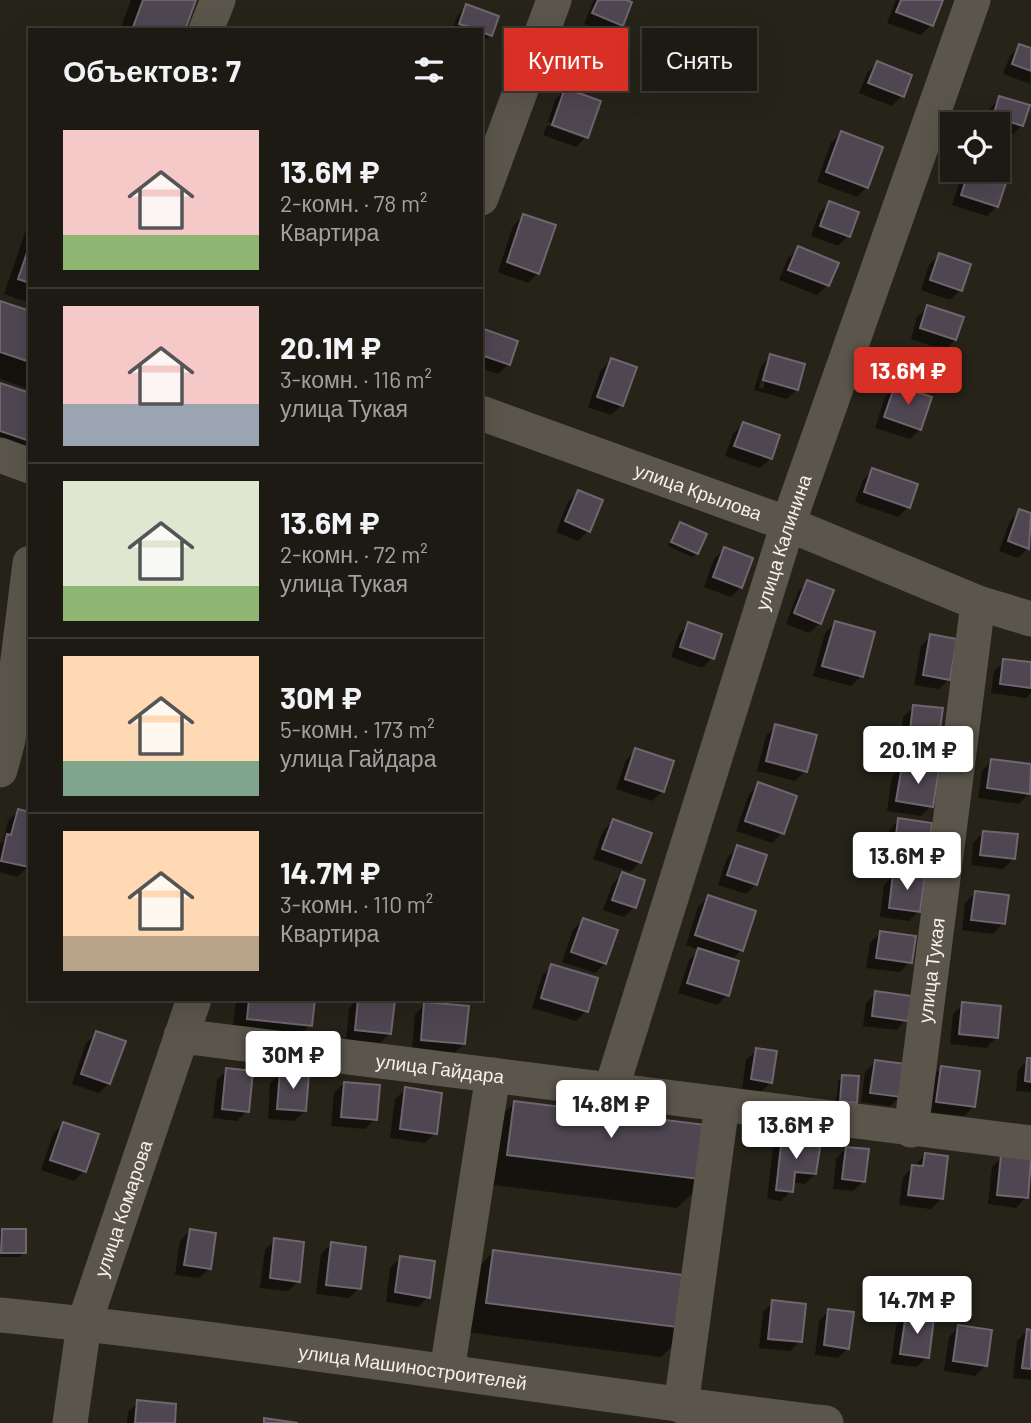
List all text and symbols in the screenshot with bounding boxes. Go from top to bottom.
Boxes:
chip: Купить [504,28,628,91]
chip: Снять [642,28,757,91]
icon: filters [410,51,448,89]
text: Объектов: 7 [63,52,241,88]
map controls [940,112,1010,182]
button: locate [940,112,1010,182]
text: 13.6M ₽ [280,153,380,189]
icon: home [119,158,203,242]
text: 2-комн. · 78 m² [280,189,427,217]
text: Квартира [280,218,379,246]
text: 20.1M ₽ [280,329,381,365]
icon: home [119,334,203,418]
pin: 13.6M ₽ [843,348,973,407]
text: 13.6M ₽ [870,356,946,384]
text: 3-комн. · 116 m² [280,365,432,393]
text: улица Тукая [280,394,408,422]
street label: улица Крылова [632,458,766,525]
street label: улица Калинина [750,471,816,613]
text: 13.6M ₽ [280,504,380,540]
icon: home [119,509,203,593]
text: 2-комн. · 72 m² [280,540,428,568]
text: улица Тукая [280,569,408,597]
text: 30M ₽ [280,679,362,715]
icon: home [119,684,203,768]
text: 5-комн. · 173 m² [280,715,435,743]
pin: 20.1M ₽ [853,726,983,786]
text: 20.1M ₽ [879,735,957,763]
text: улица Гайдара [280,744,436,772]
pin: 13.6M ₽ [842,832,972,892]
text: 13.6M ₽ [869,841,945,869]
text: 14.7M ₽ [280,854,380,890]
icon: home [119,859,203,943]
text: 3-комн. · 110 m² [280,890,433,918]
street label: улица Тукая [913,916,949,1024]
text: Квартира [280,919,379,947]
pin: 30M ₽ [244,1032,342,1091]
text: 30M ₽ [262,1040,324,1068]
street label: улица Гайдара [374,1049,506,1088]
pin: 14.8M ₽ [546,1080,676,1140]
text: 14.8M ₽ [572,1089,650,1117]
pin: 13.6M ₽ [731,1102,861,1161]
text: 13.6M ₽ [758,1110,834,1138]
street label: улица Комарова [89,1136,157,1280]
pin: 14.7M ₽ [852,1276,982,1336]
text: 14.7M ₽ [879,1285,955,1313]
street label: улица Машиностроителей [297,1339,528,1394]

